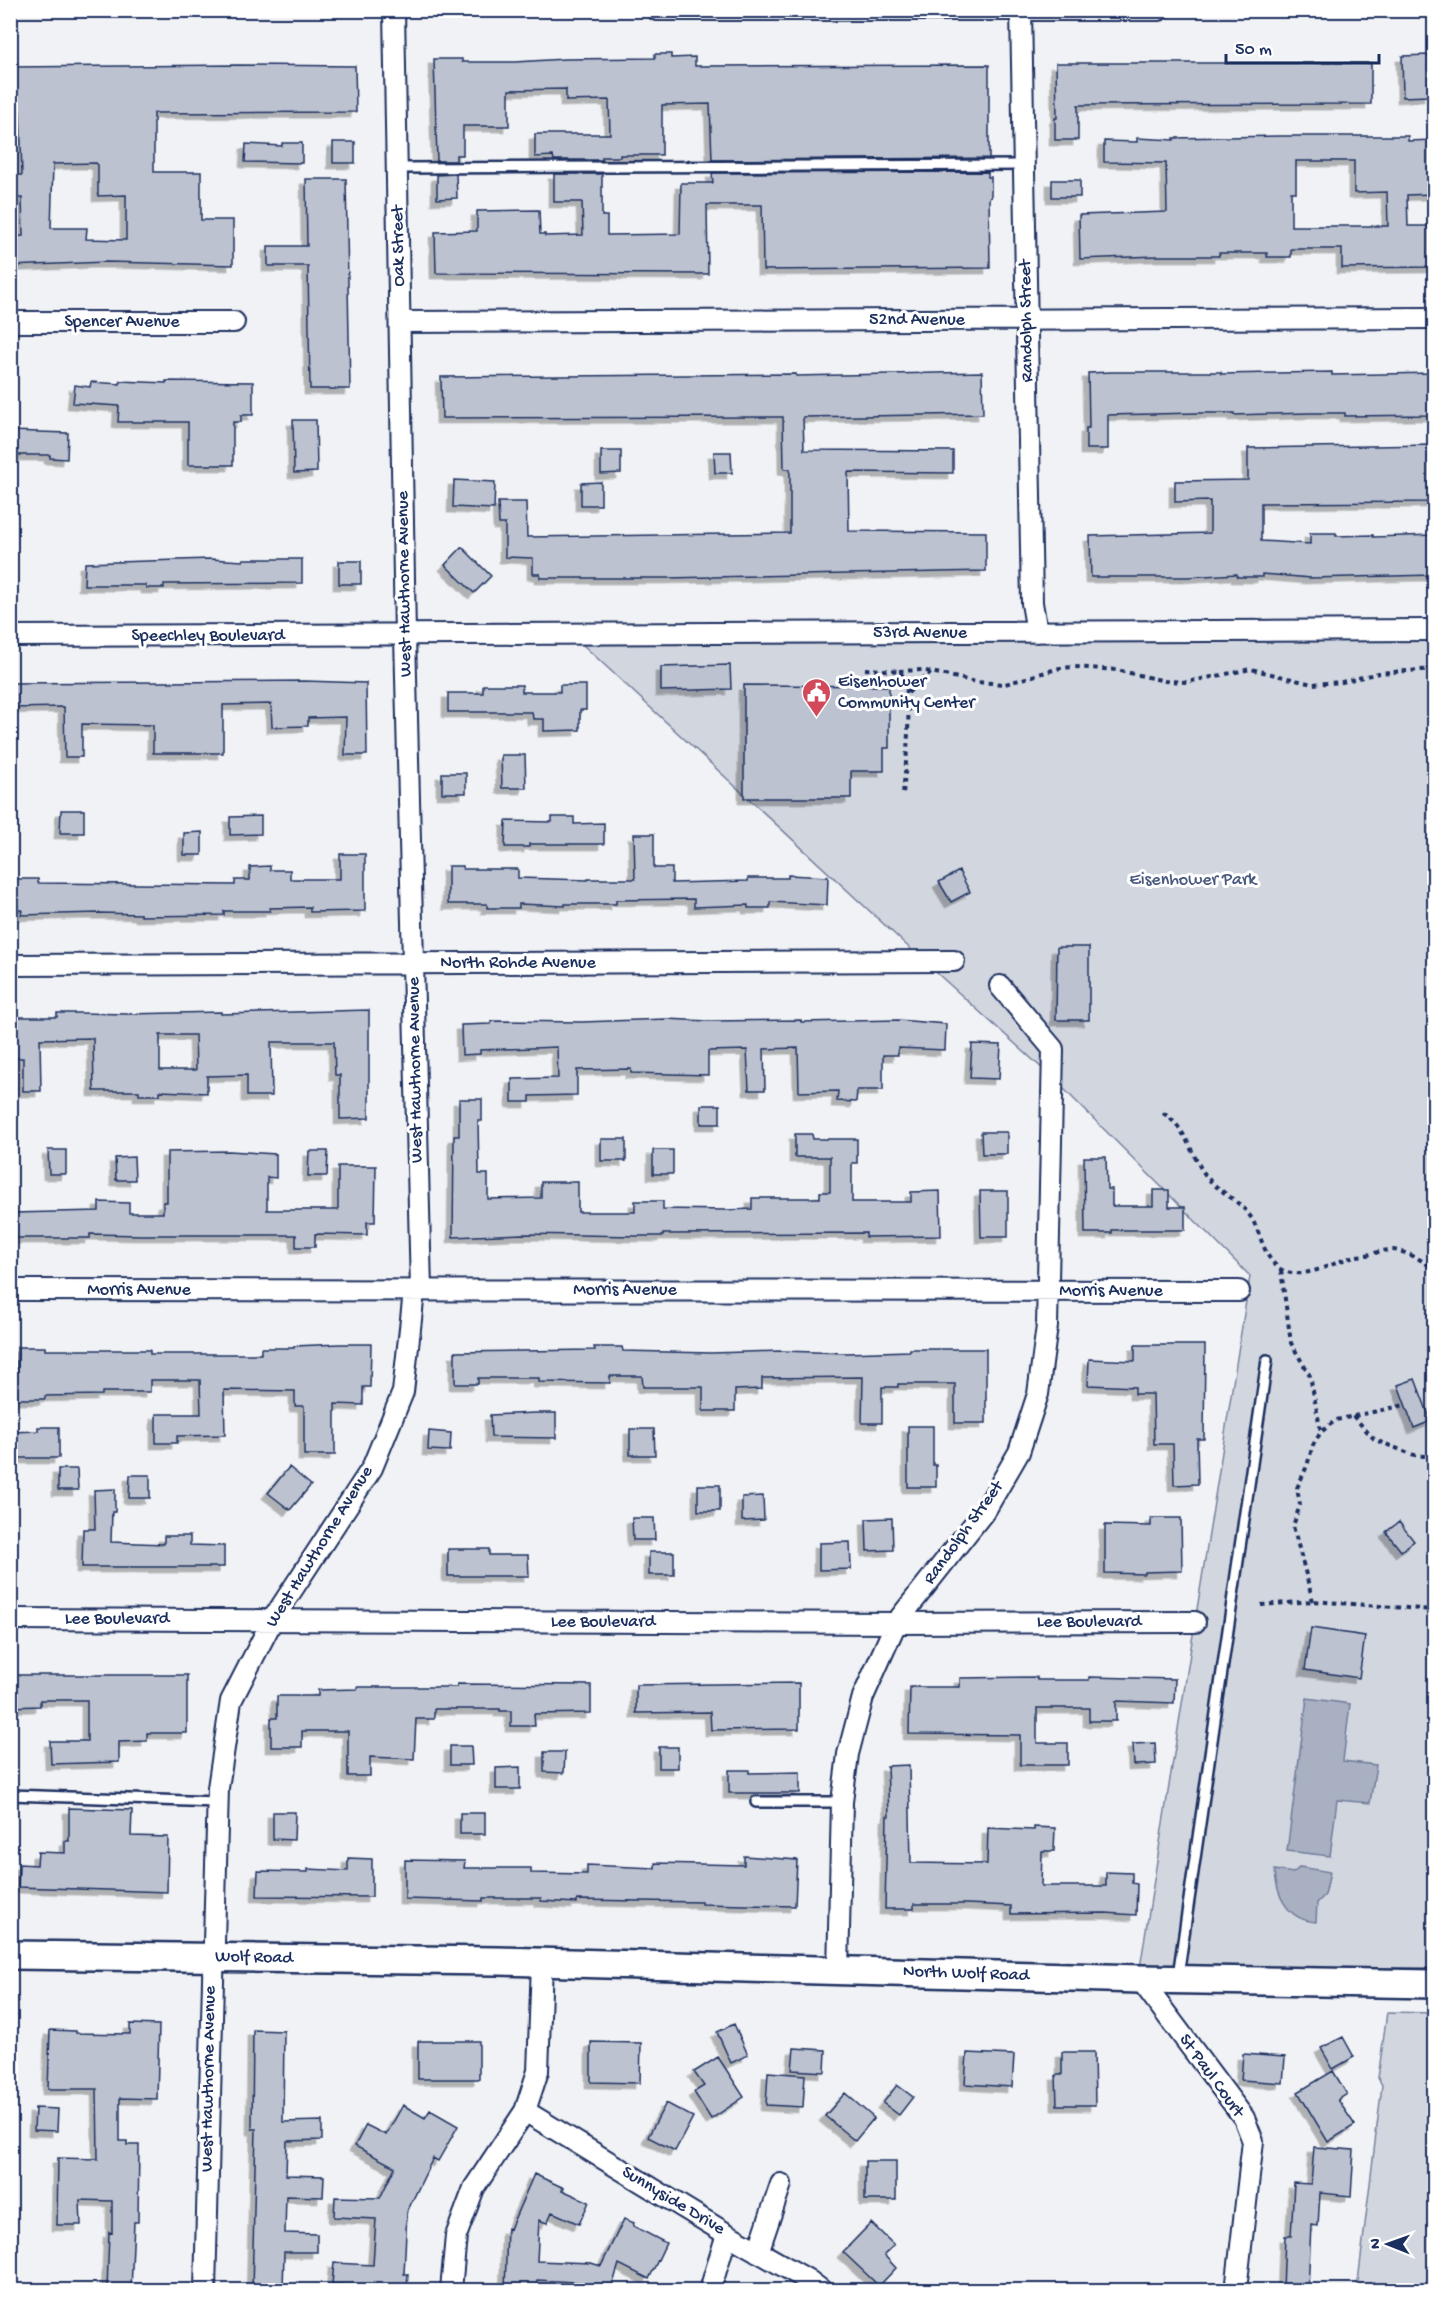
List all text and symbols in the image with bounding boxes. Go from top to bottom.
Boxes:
scale bar [1226,27,1379,65]
text: 50 m [1235,40,1272,61]
street label: Oak Street [388,204,410,287]
street label: Randolph Street [1015,258,1039,382]
street label: 52nd Avenue [869,310,966,331]
street label: Spencer Avenue [64,312,180,333]
street label: West Hawthorne Avenue [393,490,417,677]
street label: 53rd Avenue [873,623,968,644]
street label: Speechley Boulevard [131,626,286,647]
place label: Eisenhower Community Center [838,672,976,714]
public building icon: Eisenhower Community Center [801,676,833,718]
park label: Eisenhower Park [1130,870,1258,891]
street label: North Rohde Avenue [440,953,596,974]
street label: West Hawthorne Avenue [404,976,428,1163]
street label: Morris Avenue [87,1280,191,1301]
street label: Morris Avenue [573,1280,677,1301]
street label: Morris Avenue [1059,1281,1163,1302]
street label: West Hawthorne Avenue [262,1462,379,1631]
street label: Randolph Street [919,1476,1009,1589]
street label: Lee Boulevard [65,1609,171,1630]
street label: Lee Boulevard [551,1612,657,1633]
street label: Lee Boulevard [1037,1612,1143,1633]
street label: Wolf Road [215,1947,294,1969]
street label: North Wolf Road [902,1961,1031,1987]
street label: West Hawthorne Avenue [197,1985,221,2172]
street label: St Paul Court [1174,2030,1249,2123]
street label: Sunnyside Drive [618,2162,729,2240]
north arrow [1358,2214,1418,2274]
text: N [1367,2238,1386,2249]

